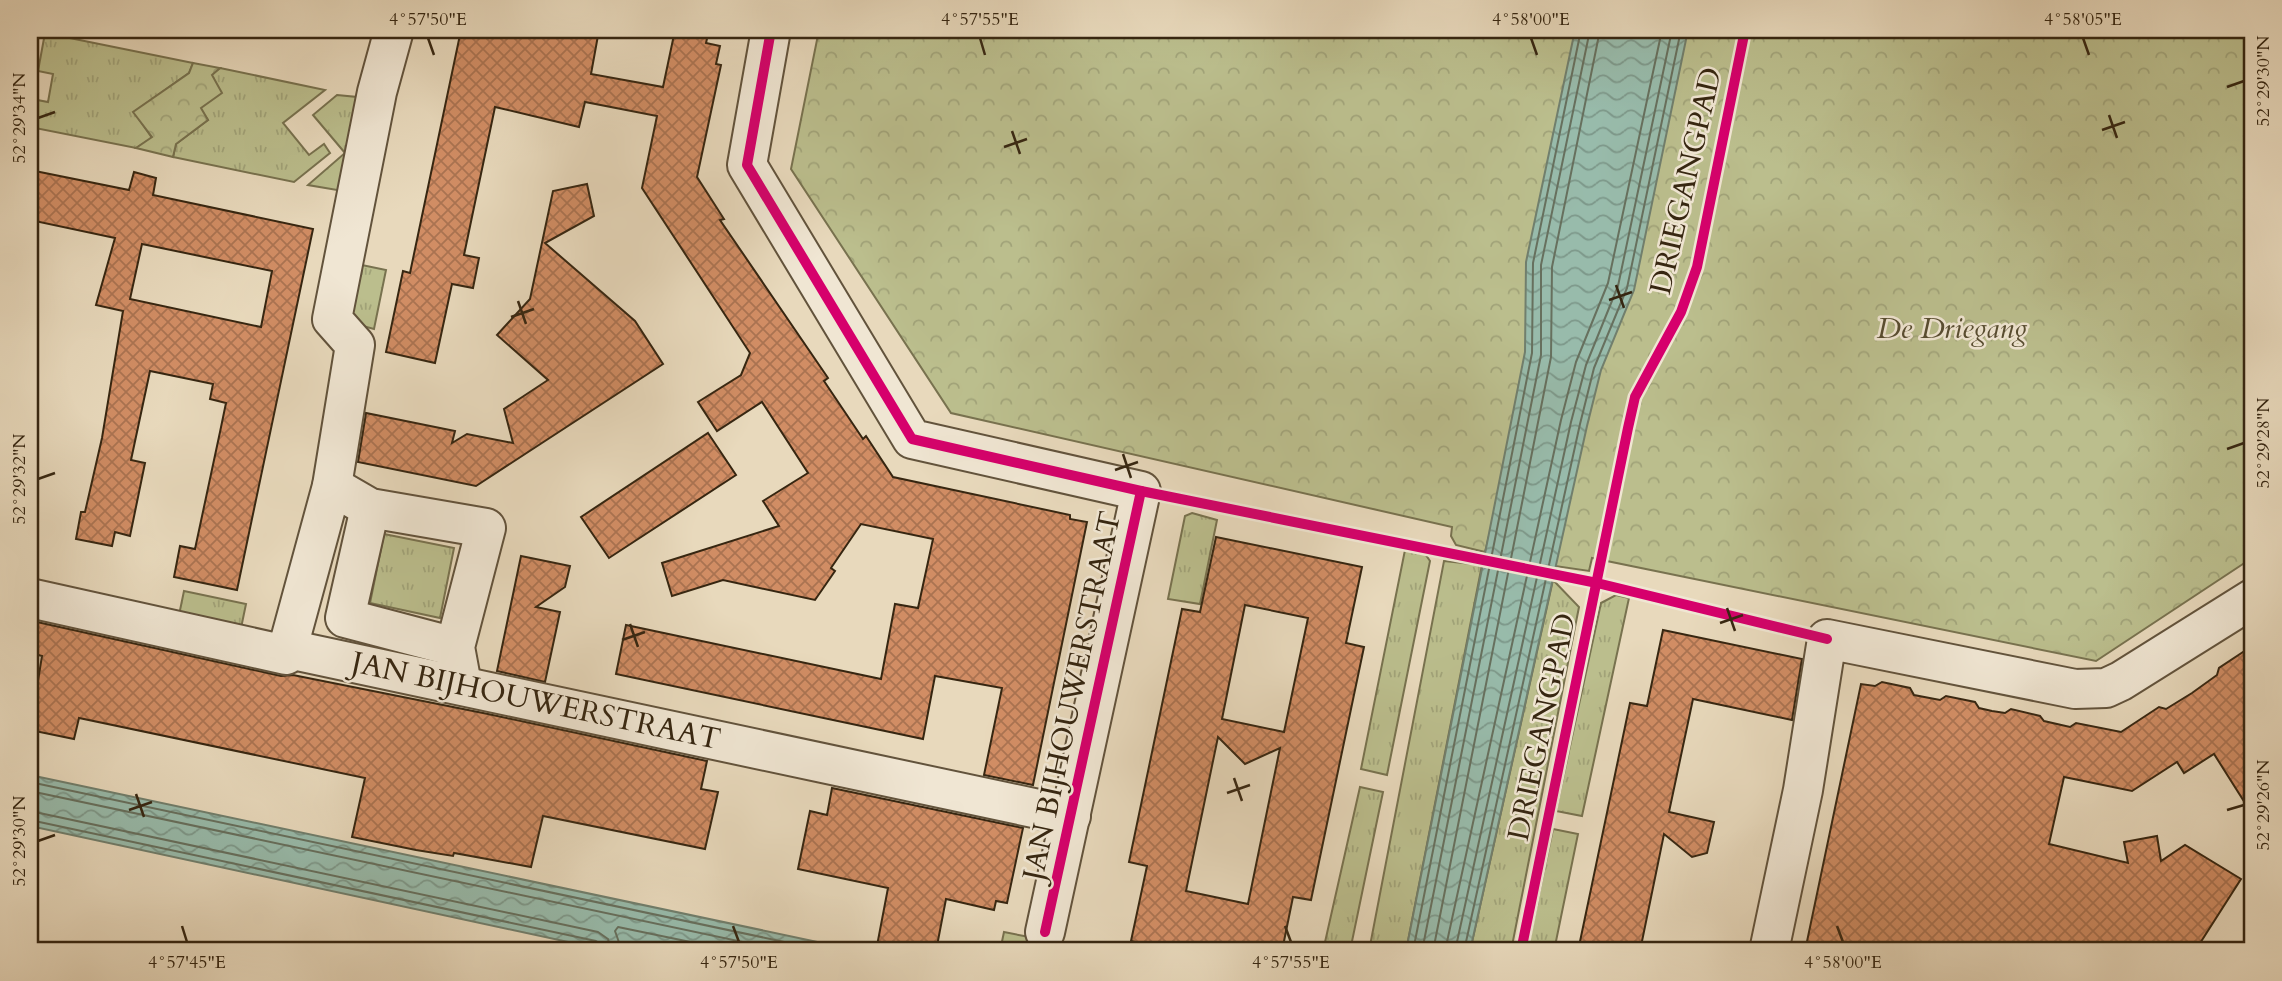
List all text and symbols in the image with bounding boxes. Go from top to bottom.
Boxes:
text: 4°57'50"E [389,7,467,32]
text: 4°57'55"E [941,7,1019,32]
text: 4°58'00"E [1492,7,1570,32]
text: 4°58'05"E [2044,7,2122,32]
text: 52°29'30"N [2251,35,2276,127]
street label: DRIEGANGPAD [1640,63,1732,299]
text: 52°29'34"N [7,72,32,164]
park label: De Driegang [1877,308,2028,349]
text: 52°29'28"N [2251,397,2276,489]
text: 52°29'32"N [7,433,32,525]
street label: JAN BIJHOUWERSTRAAT [1012,508,1131,888]
street label: DRIEGANGPAD [1498,609,1586,845]
street label: JAN BIJHOUWERSTRAAT [344,641,724,760]
text: 52°29'26"N [2251,759,2276,851]
text: 52°29'30"N [7,795,32,887]
text: 4°57'45"E [148,950,226,975]
text: 4°57'50"E [700,950,778,975]
text: 4°57'55"E [1252,950,1330,975]
text: 4°58'00"E [1804,950,1882,975]

